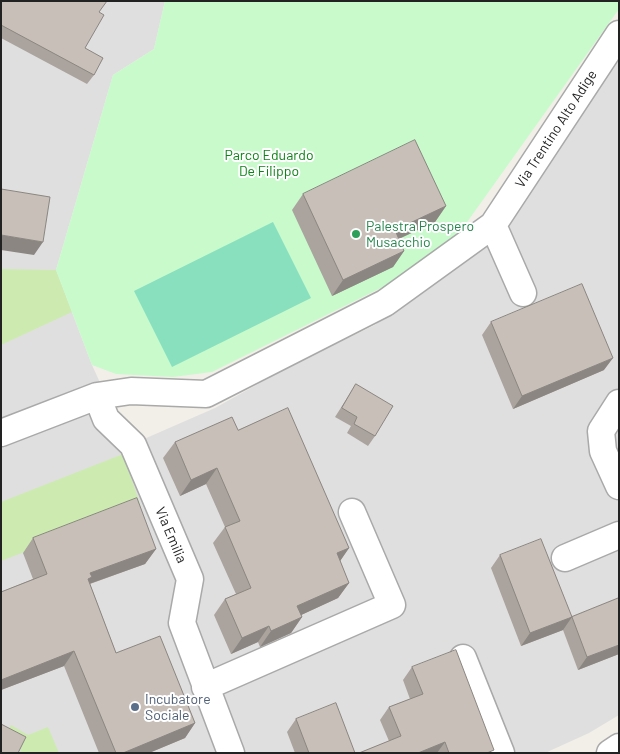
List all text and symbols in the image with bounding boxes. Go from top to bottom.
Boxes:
street label: Via Trentino Alto Adige [512,67,600,191]
park label: Parco Eduardo De Filippo [224,147,314,180]
place label: Palestra Prospero Musacchio [366,218,474,250]
marker: Palestra Prospero Musacchio [350,228,362,240]
street label: Via Emilia [152,504,190,566]
place label: Incubatore Sociale [145,691,211,724]
marker: Incubatore Sociale [129,701,141,713]

